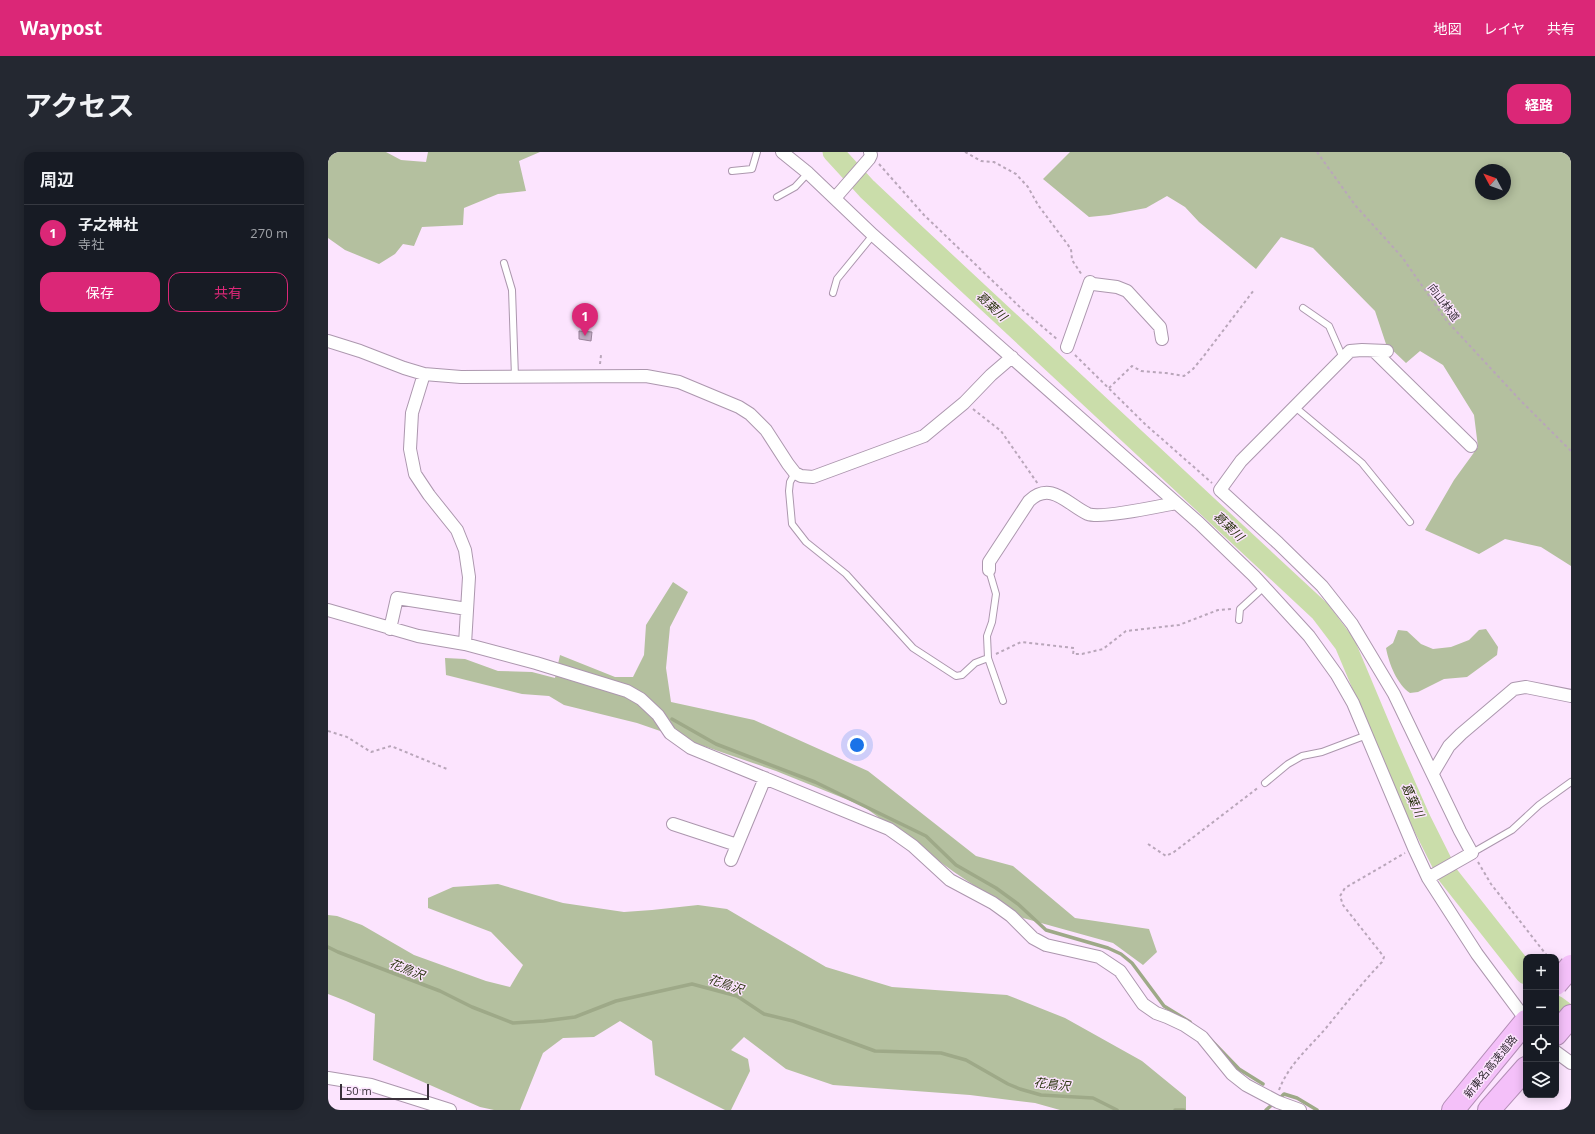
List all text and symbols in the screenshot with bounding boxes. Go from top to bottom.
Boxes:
text: Waypost [20,15,102,41]
text: 地図 [1433,19,1461,38]
text: レイヤ [1483,19,1525,38]
text: 共有 [1547,19,1575,38]
button: 経路 [1507,84,1571,124]
text: アクセス [24,86,135,124]
north arrow [1475,164,1511,200]
text: 周辺 [40,168,74,191]
text: 子之神社 [78,214,138,234]
text: 1 [49,224,57,242]
text: 270 m [250,224,288,242]
text: 寺社 [78,235,104,253]
button: 保存 [40,272,160,312]
button: 共有 [168,272,288,312]
street label: 向山林道 [1425,280,1463,324]
water label: 葛葉川 [973,288,1012,326]
pin: 1 [572,303,598,336]
water label: 葛葉川 [1210,508,1249,546]
your location [847,735,867,755]
water label: 葛葉川 [1398,780,1429,822]
water label: 花鳥沢 [387,954,429,984]
map controls [1523,954,1559,1098]
button: + [1523,954,1559,990]
water label: 花鳥沢 [706,970,748,999]
button: − [1523,990,1559,1026]
button: locate [1523,1026,1559,1062]
street label: 新東名高速道路 [1460,1031,1520,1101]
button: layers [1523,1062,1559,1098]
water label: 花鳥沢 [1033,1073,1073,1095]
scale bar [340,1082,429,1101]
text: 50 m [346,1083,372,1098]

